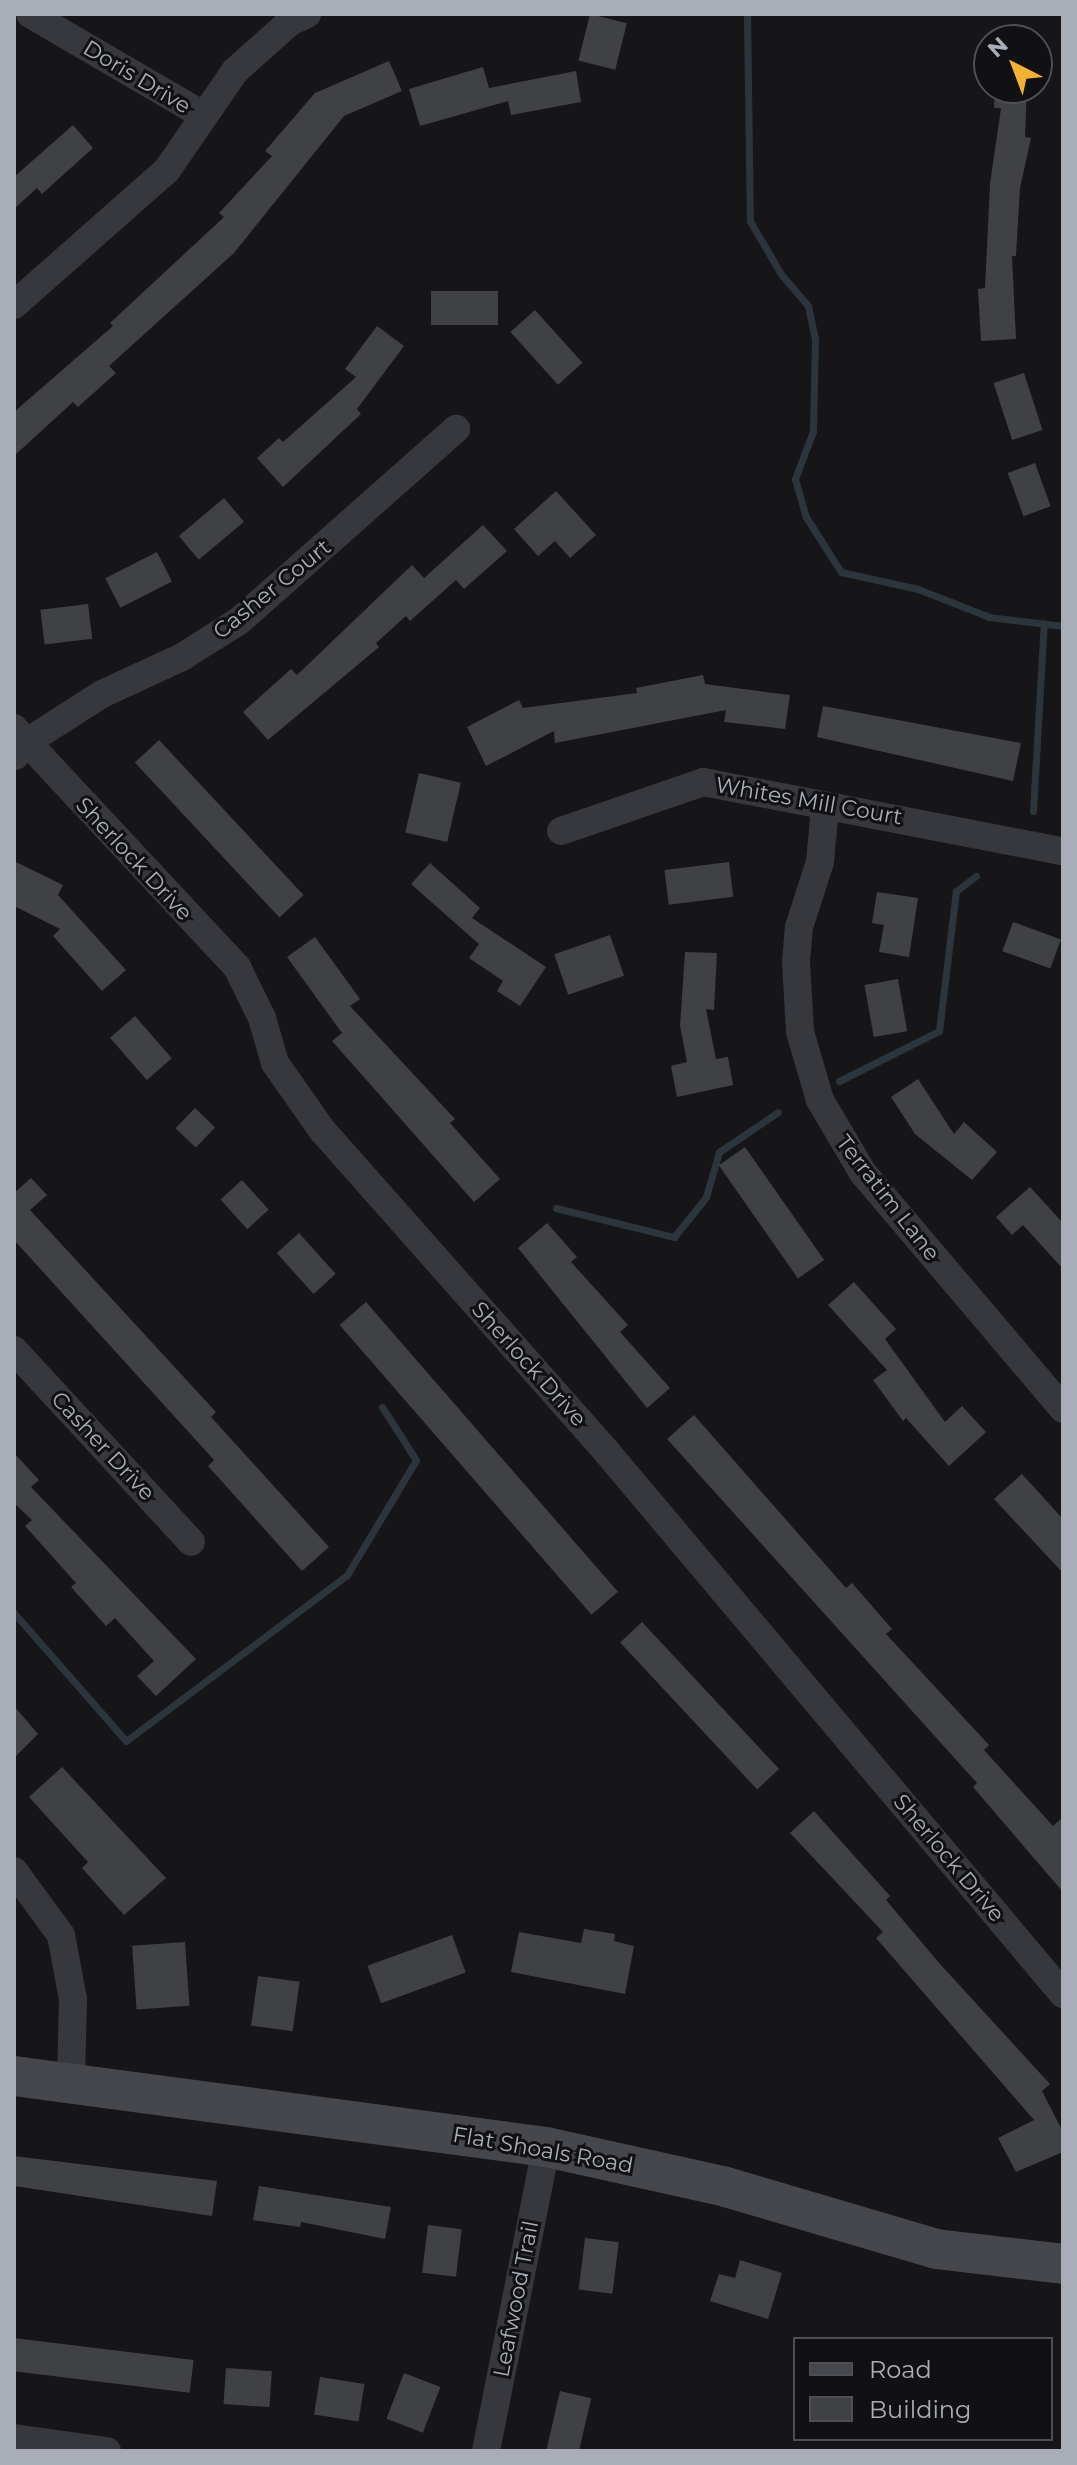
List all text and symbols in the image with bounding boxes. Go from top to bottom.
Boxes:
north arrow [973,24,1053,104]
text: N [982,31,1014,63]
street label: Doris Drive [78,35,196,119]
street label: Casher Court [208,534,336,644]
street label: Whites Mill Court [714,772,904,830]
street label: Sherlock Drive [70,792,198,926]
street label: Terratim Lane [831,1130,945,1266]
street label: Sherlock Drive [466,1296,592,1432]
street label: Casher Drive [46,1386,160,1506]
street label: Sherlock Drive [888,1789,1010,1927]
street label: Flat Shoals Road [451,2121,635,2179]
street label: Leafwood Trail [488,2219,544,2379]
legend [793,2337,1053,2441]
text: Road [869,2355,932,2384]
text: Building [869,2395,972,2424]

